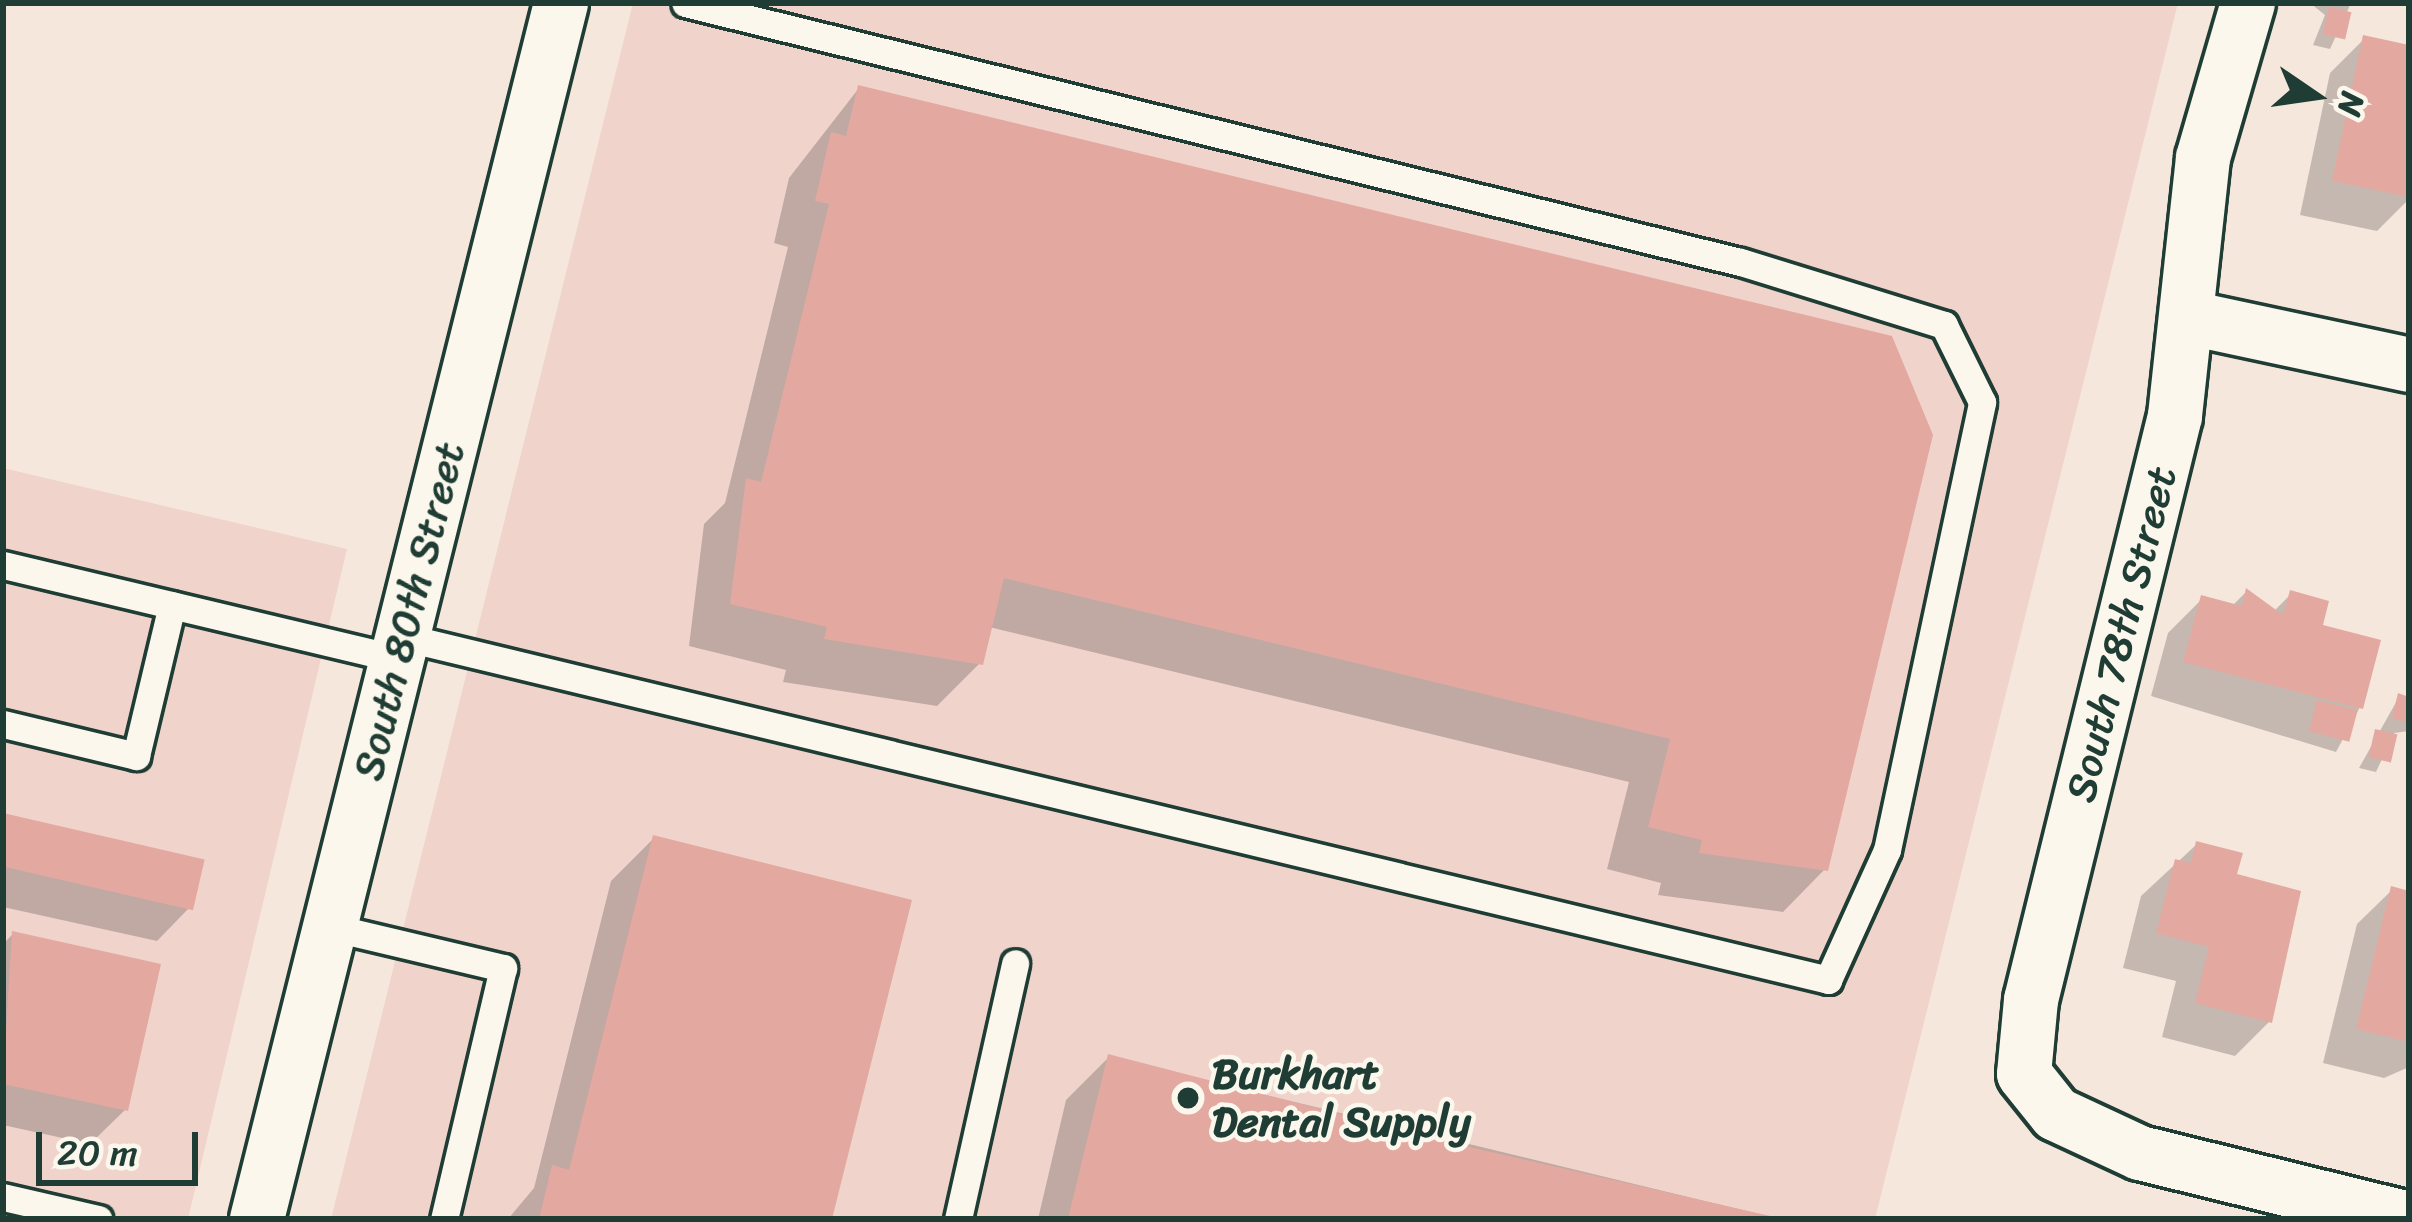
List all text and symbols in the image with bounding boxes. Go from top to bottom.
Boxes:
north arrow [2256,36,2376,156]
text: N [2320,86,2382,122]
street label: South 80th Street [343,437,475,785]
street label: South 78th Street [2055,461,2187,807]
place label: Burkhart Dental Supply [1212,1049,1471,1148]
marker: Burkhart Dental Supply [1175,1085,1201,1111]
scale bar [42,1108,204,1182]
text: 20 m [57,1121,138,1185]

